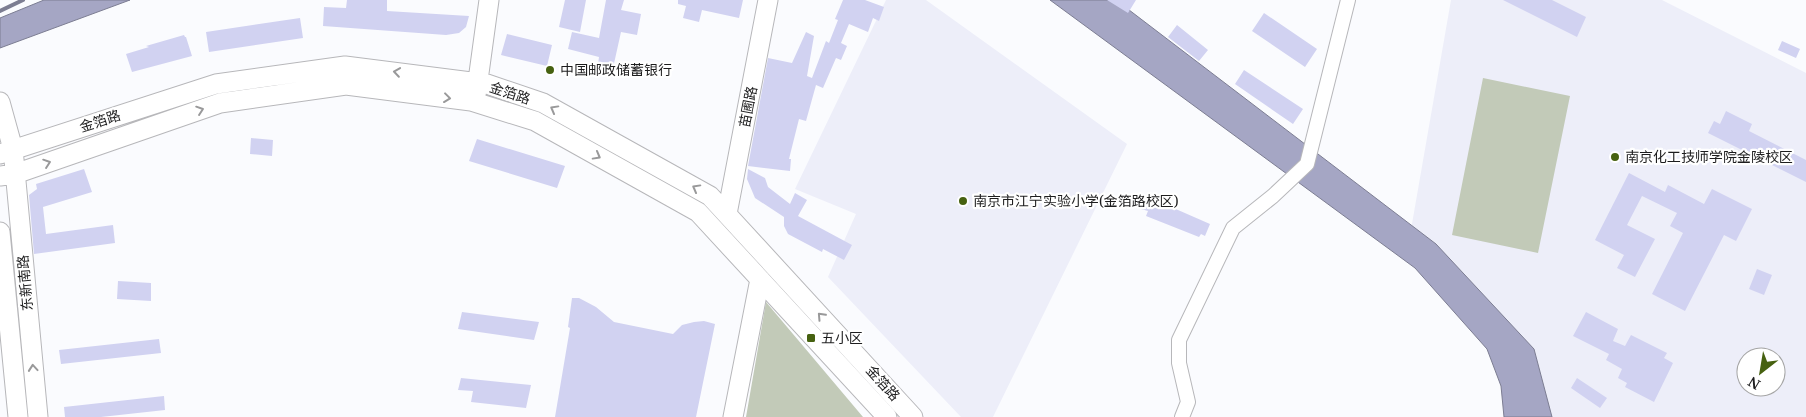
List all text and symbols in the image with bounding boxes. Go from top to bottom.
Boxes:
place label: 中国邮政储蓄银行 [560,60,672,79]
marker: 中国邮政储蓄银行 [544,64,556,76]
one-way arrow [392,68,401,78]
street label: 金箔路 [487,77,533,108]
street label: 苗圃路 [734,84,761,129]
one-way arrow [443,92,451,103]
street label: 金箔路 [77,105,123,136]
one-way arrow [195,106,204,116]
one-way arrow [550,106,559,116]
place label: 南京化工技师学院金陵校区 [1625,147,1793,166]
one-way arrow [592,149,601,159]
marker: 南京化工技师学院金陵校区 [1609,151,1621,163]
one-way arrow [42,159,51,169]
one-way arrow [692,184,701,194]
place label: 南京市江宁实验小学(金箔路校区) [973,191,1179,210]
marker: 南京市江宁实验小学(金箔路校区) [957,195,969,207]
street label: 东新南路 [13,254,36,312]
one-way arrow [818,313,827,322]
place label: 五小区 [821,328,863,347]
marker: 五小区 [805,332,817,344]
north arrow [1736,347,1786,397]
street label: 金箔路 [862,361,904,405]
one-way arrow [28,364,39,372]
text: N [1744,373,1764,395]

